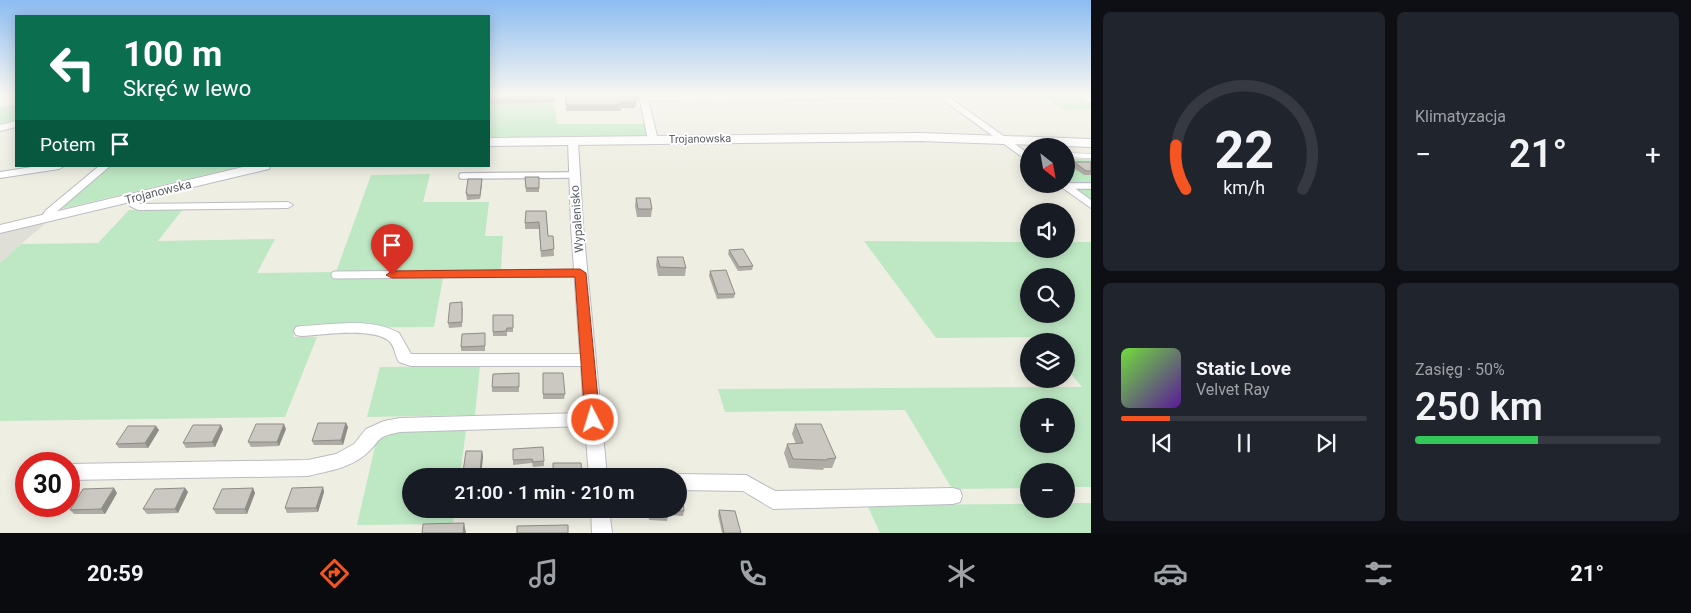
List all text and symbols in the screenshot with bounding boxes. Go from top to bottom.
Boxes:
text: 100 m [123,34,222,75]
icon: left [40,35,105,100]
text: Skręć w lewo [123,76,251,101]
text: Klimatyzacja [1415,107,1506,126]
text: 22 [1214,120,1274,181]
icon: arrive [106,130,134,158]
street label: Trojanowska [669,132,731,146]
text: 21° [1509,132,1567,176]
text: Potem [40,133,96,156]
north arrow [1020,138,1075,192]
map controls [1020,138,1075,518]
text: − [1415,138,1431,171]
text: + [1645,138,1661,171]
street label: Trojanowska [123,177,193,207]
text: km/h [1223,177,1265,198]
street label: Wypalenisko [568,185,586,253]
button: sound [1020,203,1075,258]
pin [371,224,413,275]
icon: arrive [378,231,406,259]
button: search [1020,268,1075,323]
button: layers [1020,333,1075,388]
text: Static Love [1196,357,1291,380]
text: Zasięg · 50% [1415,360,1505,379]
text: Velvet Ray [1196,380,1270,399]
text: 250 km [1415,385,1543,429]
position arrow [566,393,618,445]
button: + [1020,398,1075,453]
icon: previous [1148,429,1176,457]
icon: pause [1230,429,1258,457]
icon: next [1312,429,1340,457]
speed limit sign: 30 [15,452,80,517]
button: − [1020,463,1075,518]
text: 21:00 · 1 min · 210 m [454,481,635,504]
icon: directions [317,556,352,591]
icon: music [526,556,561,591]
icon: phone [735,556,770,591]
icon: climate [944,556,979,591]
icon: car [1153,556,1188,591]
icon: filters [1361,556,1396,591]
text: 20:59 [87,561,144,586]
text: 21° [1570,561,1604,586]

